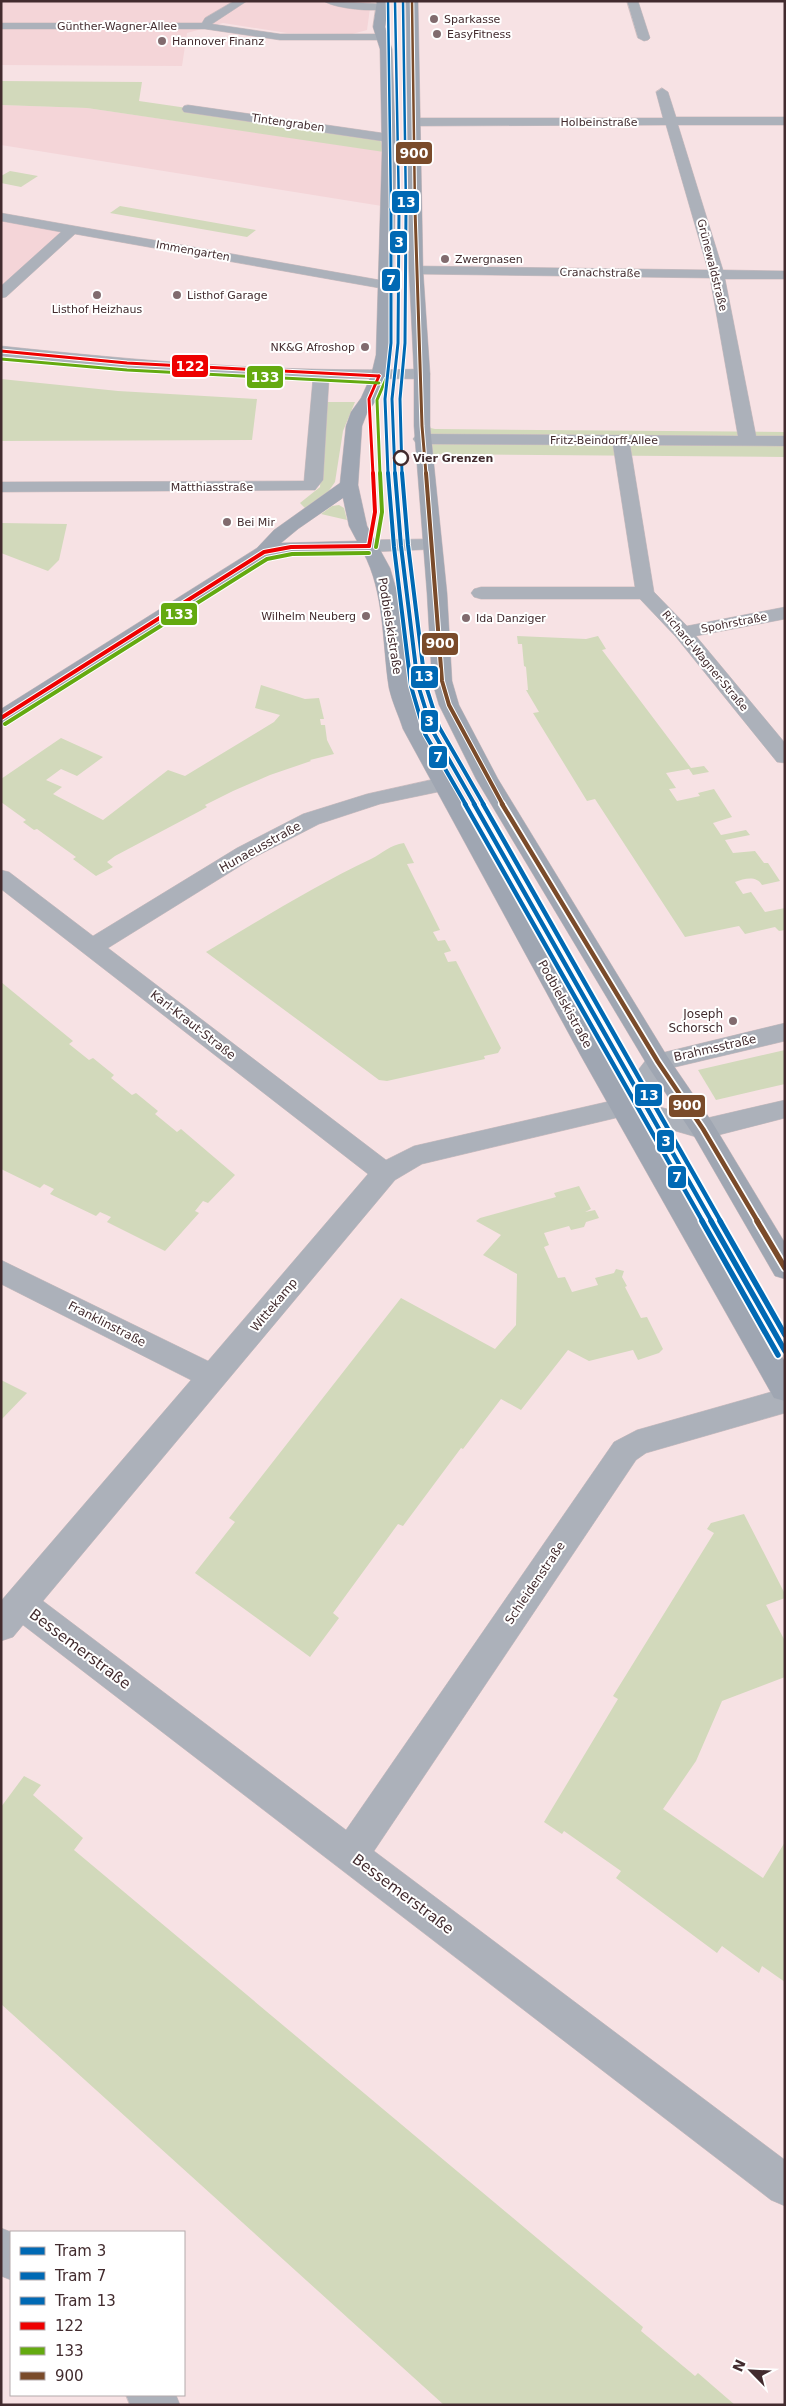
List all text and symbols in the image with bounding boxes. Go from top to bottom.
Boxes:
marker: Sparkasse [428,13,440,25]
place label: Sparkasse [444,13,501,26]
street label: Günther-Wagner-Allee [57,20,177,33]
marker: EasyFitness [431,28,443,40]
place label: EasyFitness [447,28,511,41]
marker: Hannover Finanz [156,35,168,47]
place label: Hannover Finanz [172,35,264,48]
street label: Tintengraben [250,111,325,135]
street label: Holbeinstraße [561,116,638,129]
line badge: 900 [395,141,433,165]
text: 900 [399,145,429,161]
line badge: 13 [391,190,420,214]
text: 13 [396,194,416,210]
street label: Grünewaldstraße [694,218,730,313]
line badge: 3 [389,230,408,254]
text: 3 [394,234,404,250]
street label: Immengarten [155,238,231,264]
marker: Zwergnasen [439,253,451,265]
place label: Zwergnasen [455,253,523,266]
street label: Cranachstraße [560,266,641,280]
line badge: 7 [381,268,401,292]
text: 7 [386,272,396,288]
marker: Listhof Heizhaus [91,289,103,301]
marker: Listhof Garage [171,289,183,301]
place label: Listhof Garage [187,289,268,302]
place label: Listhof Heizhaus [52,303,143,316]
place label: NK&G Afroshop [271,341,355,354]
marker: NK&G Afroshop [359,341,371,353]
line badge: 122 [171,354,209,378]
text: 122 [175,358,205,374]
line badge: 133 [246,365,284,389]
text: 133 [250,369,280,385]
street label: Fritz-Beindorff-Allee [550,434,658,447]
marker: Vier Grenzen [393,450,409,466]
place label: Vier Grenzen [413,452,493,465]
street label: Matthiasstraße [171,481,253,494]
marker: Bei Mir [221,516,233,528]
place label: Bei Mir [237,516,275,529]
street label: Podbielskistraße [375,576,405,676]
line badge: 133 [160,602,198,626]
text: 133 [164,606,194,622]
street label: Richard-Wagner-Straße [659,608,751,714]
place label: Wilhelm Neuberg [261,610,356,623]
marker: Wilhelm Neuberg [360,610,372,622]
street label: Spohrstraße [700,610,768,636]
marker: Ida Danziger [460,612,472,624]
place label: Ida Danziger [476,612,546,625]
line badge: 900 [421,632,459,656]
text: 900 [425,635,455,651]
line badge: 13 [410,665,439,689]
text: 13 [414,668,434,684]
line badge: 3 [420,709,439,733]
text: 3 [424,713,434,729]
line badge: 7 [428,745,448,769]
text: 7 [433,749,443,765]
street label: Hunaeusstraße [217,819,303,875]
street label: Podbielskistraße [535,958,595,1050]
street label: Karl-Kraut-Straße [148,987,238,1063]
place label: Joseph Schorsch [668,1007,723,1035]
marker: Joseph Schorsch [727,1015,739,1027]
street label: Brahmsstraße [672,1032,758,1064]
line badge: 13 [634,1083,663,1107]
text: 13 [639,1087,659,1103]
line badge: 900 [668,1094,706,1118]
text: 900 [672,1097,702,1113]
line badge: 3 [656,1129,675,1153]
text: 3 [661,1133,671,1149]
line badge: 7 [667,1165,687,1189]
text: 7 [672,1169,682,1185]
street label: Wittekamp [248,1276,300,1334]
street label: Franklinstraße [66,1298,148,1350]
street label: Schleidenstraße [502,1539,568,1627]
street label: Bessemerstraße [26,1605,134,1693]
street label: Bessemerstraße [349,1850,457,1938]
legend [10,2231,185,2396]
text: Tram 3 [54,2242,106,2260]
text: Tram 7 [54,2267,106,2285]
text: Tram 13 [54,2292,116,2310]
text: 122 [55,2317,84,2335]
text: 133 [55,2342,84,2360]
north arrow [726,2346,776,2396]
text: N [729,2357,749,2374]
text: 900 [55,2367,84,2385]

